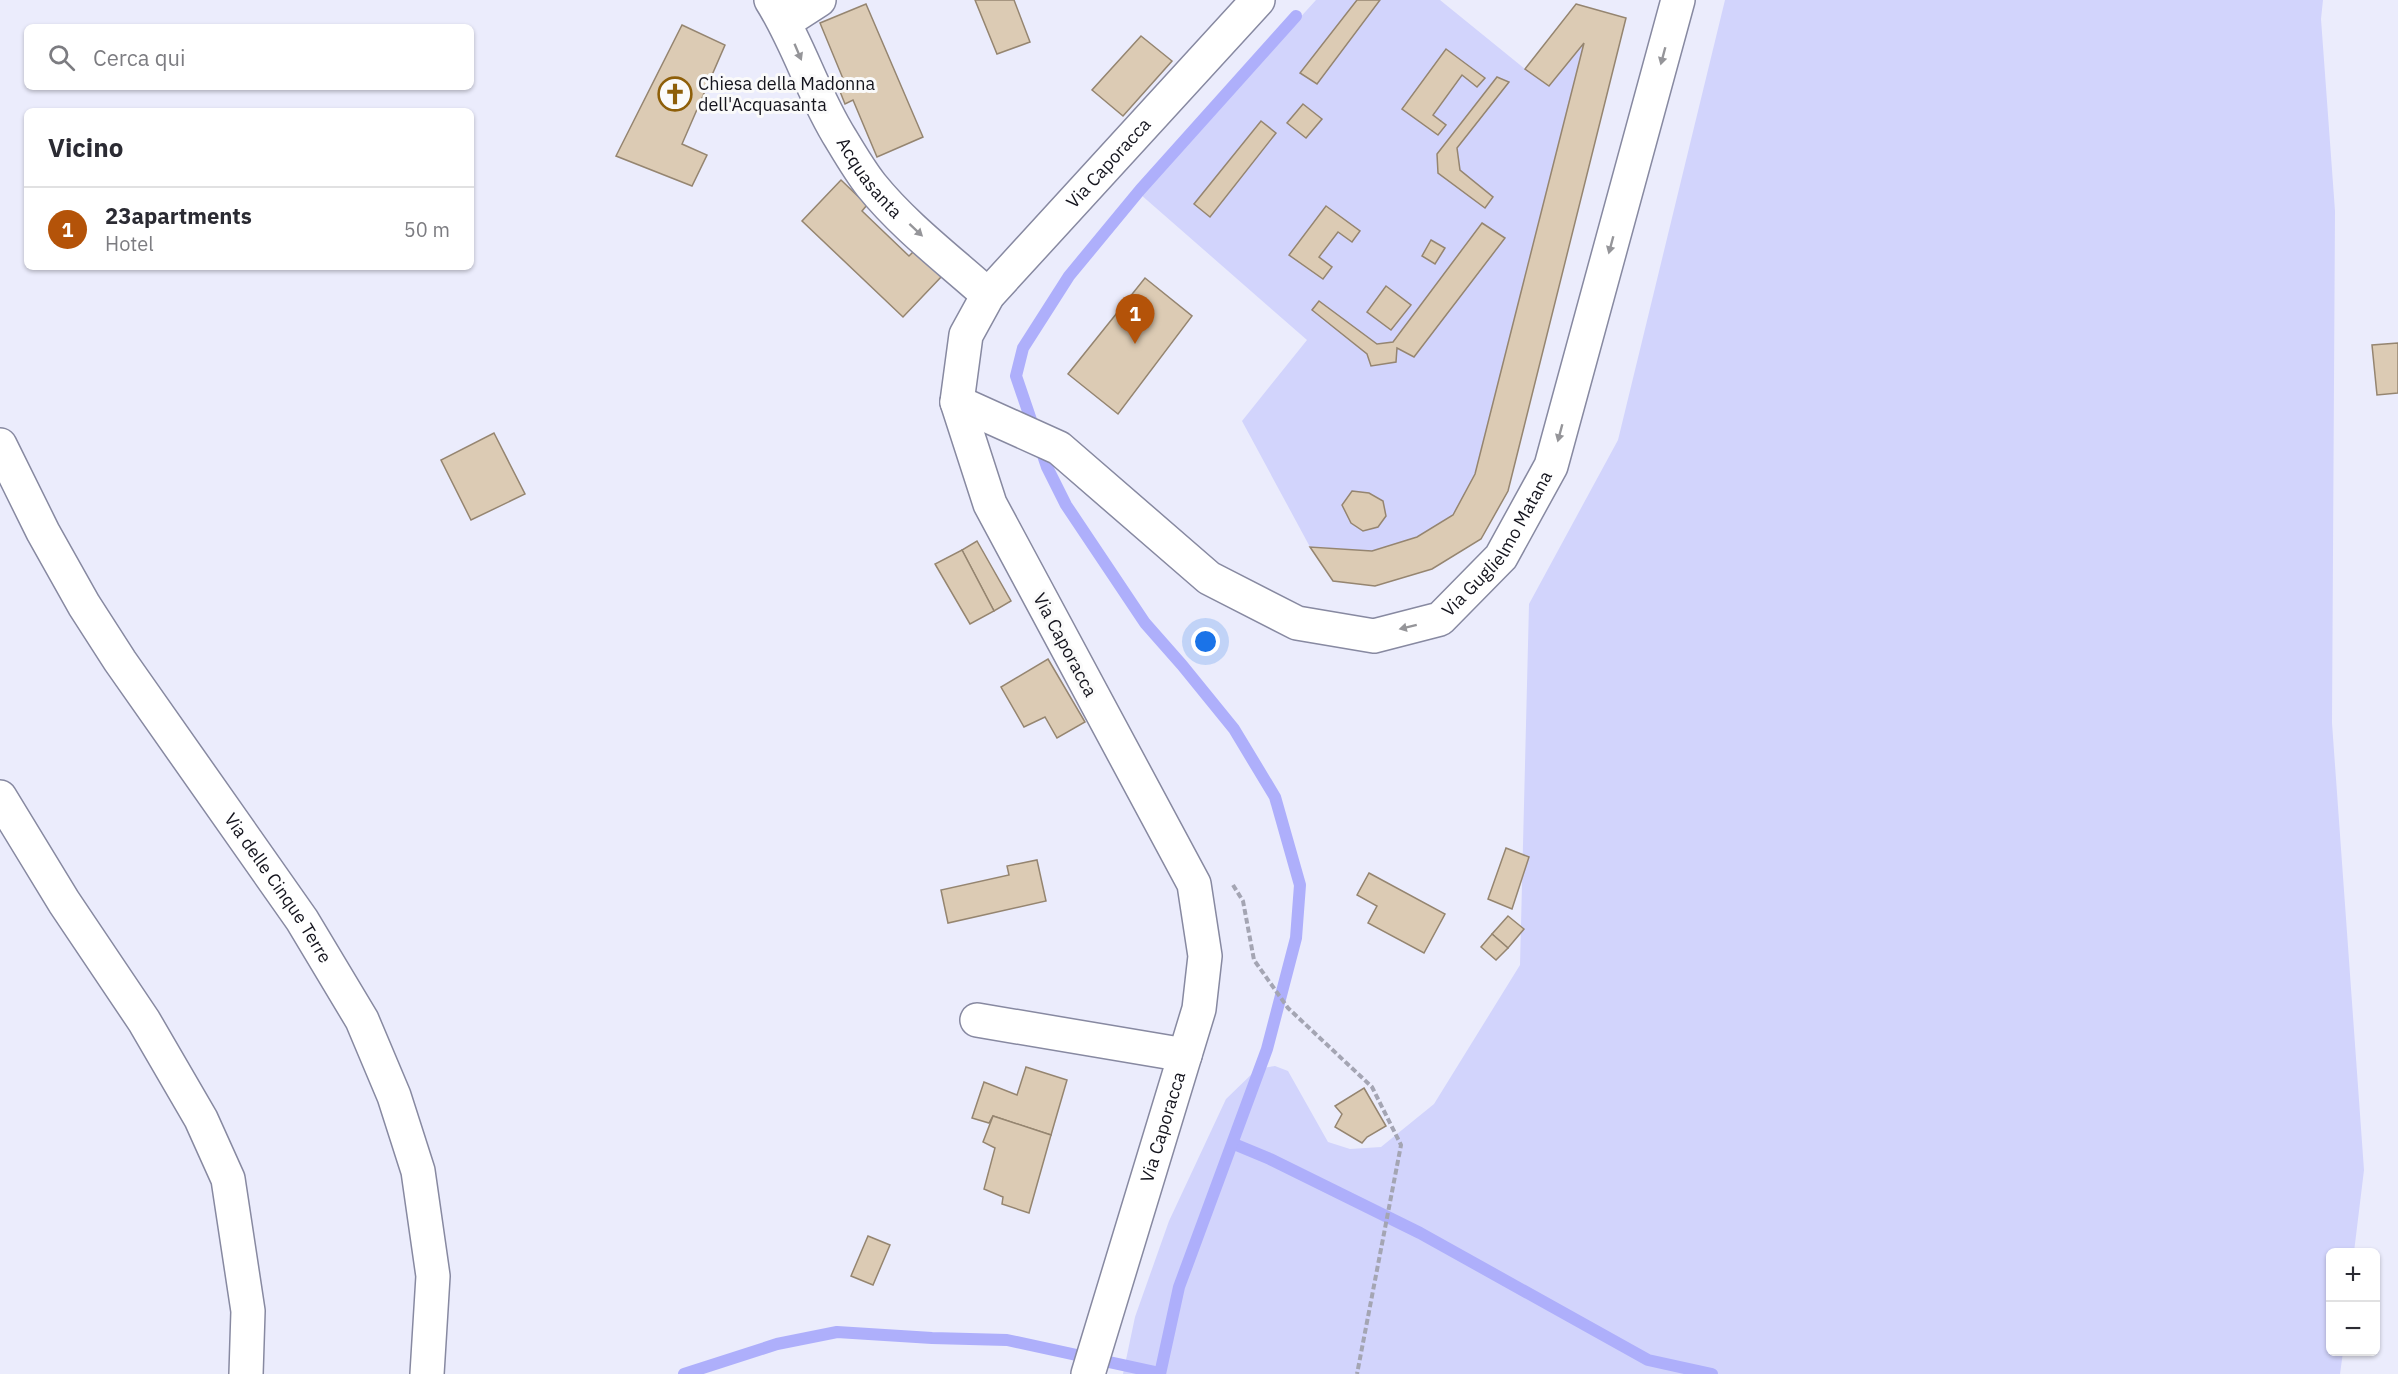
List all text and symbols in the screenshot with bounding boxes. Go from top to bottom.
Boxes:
search box [24,24,474,90]
icon: search [45,41,78,74]
text: Cerca qui [93,43,185,72]
one-way arrow [793,43,803,61]
one-way arrow [1657,47,1667,66]
place label: Chiesa della Madonna dell'Acquasanta [698,72,875,116]
church icon: Chiesa della Madonna dell'Acquasanta [657,76,693,112]
street label: Via Caporacca [1061,113,1156,213]
text: Vicino [48,130,123,164]
street label: Acquasanta [832,133,907,223]
text: 23apartments [105,201,252,230]
text: 1 [62,216,74,243]
text: 50 m [404,216,450,243]
one-way arrow [908,223,922,237]
text: Hotel [105,230,154,257]
one-way arrow [1606,235,1616,254]
pin: 1 [1116,294,1154,344]
one-way arrow [1555,424,1564,442]
street label: Via Guglielmo Matana [1437,466,1557,621]
street label: Via Caporacca [1028,589,1103,701]
one-way arrow [1399,623,1418,633]
your location [1191,627,1220,656]
street label: Via delle Cinque Terre [219,808,337,967]
street label: Via Caporacca [1135,1069,1190,1185]
map controls [2326,1248,2380,1356]
button: + [2326,1248,2380,1302]
button: − [2326,1302,2380,1356]

